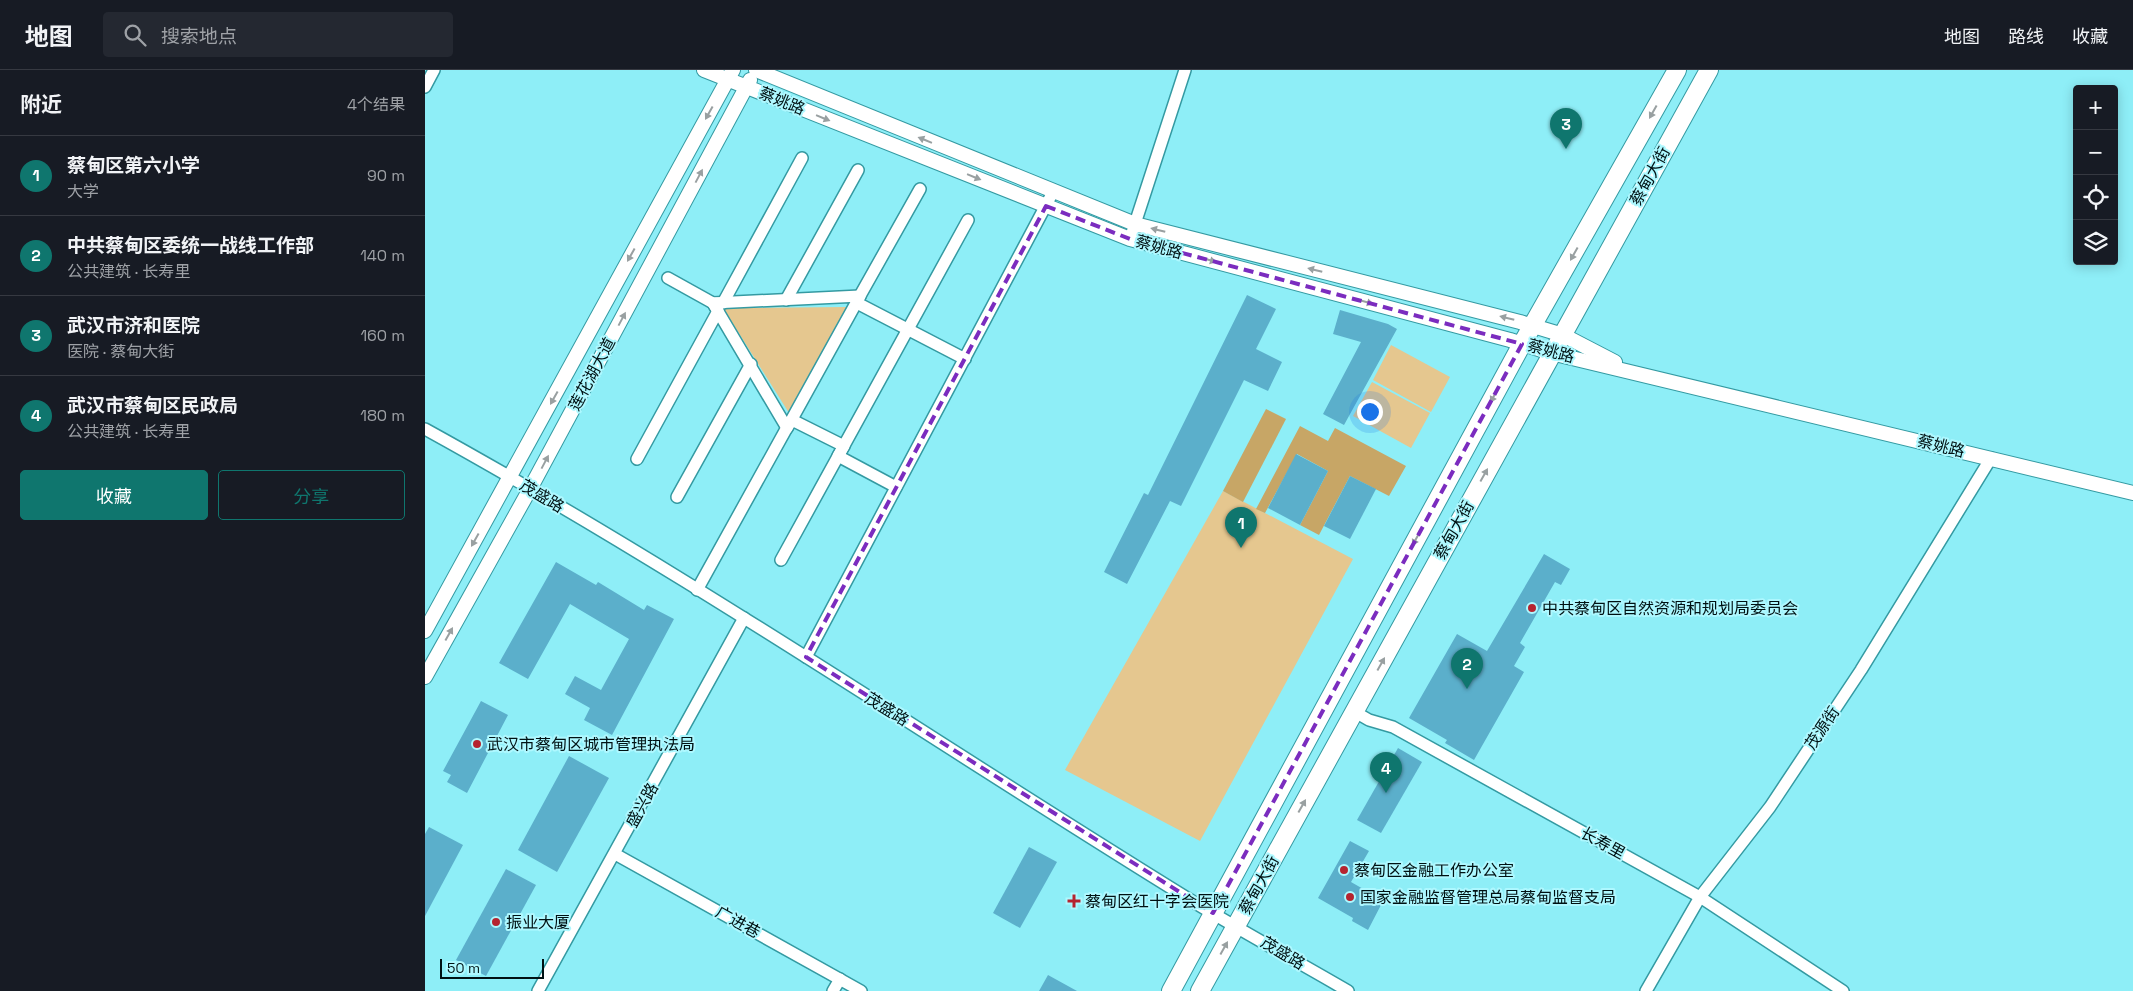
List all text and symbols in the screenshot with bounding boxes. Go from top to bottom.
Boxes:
search box [103,12,453,57]
text: 地图 [25,21,73,52]
icon: search [121,21,149,49]
text: 搜索地点 [161,24,237,49]
text: 地图 [1944,25,1980,48]
text: 路线 [2008,25,2044,48]
text: 收藏 [2072,25,2108,48]
street label: 蔡姚路 [756,82,808,120]
map controls [2073,85,2118,265]
button: + [2073,85,2118,130]
text: 附近 [20,91,62,118]
text: 4个结果 [347,94,405,115]
one-way arrow [705,106,714,119]
one-way arrow [1649,106,1658,119]
pin: 3 [1550,108,1582,149]
one-way arrow [816,114,830,122]
button: − [2073,130,2118,175]
one-way arrow [918,135,932,143]
street label: 蔡甸大街 [1625,143,1675,209]
text: 蔡甸区第六小学 [67,153,200,178]
text: 1 [32,165,40,186]
text: 90 m [367,165,405,186]
one-way arrow [695,168,703,183]
one-way arrow [967,174,981,182]
button: locate [2073,175,2118,220]
text: 大学 [67,181,99,202]
button: layers [2073,220,2118,265]
one-way arrow [1150,226,1165,234]
street label: 蔡姚路 [1133,231,1185,263]
text: 中共蔡甸区委统一战线工作部 [67,233,314,258]
text: 2 [31,245,41,266]
text: 140 m [360,245,405,266]
one-way arrow [1569,248,1578,261]
one-way arrow [627,249,636,262]
one-way arrow [1202,256,1217,264]
text: 公共建筑 · 长寿里 [67,261,190,282]
one-way arrow [1308,266,1323,274]
one-way arrow [1359,298,1374,306]
one-way arrow [618,311,626,326]
text: 武汉市济和医院 [67,313,200,338]
one-way arrow [1499,314,1514,322]
text: 3 [31,325,41,346]
text: 160 m [360,325,405,346]
street label: 莲花湖大道 [564,334,620,414]
street label: 蔡姚路 [1525,335,1577,367]
text: 医院 · 蔡甸大街 [67,341,174,362]
one-way arrow [1490,388,1498,403]
one-way arrow [549,391,558,404]
text: 武汉市蔡甸区民政局 [67,393,238,418]
your location [1357,399,1383,425]
text: 4 [31,405,41,426]
text: 180 m [360,405,405,426]
text: 公共建筑 · 长寿里 [67,421,190,442]
street label: 蔡姚路 [1915,430,1967,462]
one-way arrow [541,454,549,469]
one-way arrow [1480,468,1488,483]
button: 收藏 [20,470,208,520]
button: 分享 [218,470,405,520]
street label: 茂盛路 [516,475,568,517]
street label: 蔡甸大街 [1429,497,1479,563]
pin: 1 [1225,507,1257,548]
one-way arrow [1412,532,1421,545]
one-way arrow [471,534,480,547]
place label: 中共蔡甸区自然资源和规划局委员会 [1542,598,1798,619]
marker: 中共蔡甸区自然资源和规划局委员会 [1526,602,1538,614]
one-way arrow [445,627,453,642]
pin: 2 [1451,648,1483,689]
one-way arrow [1377,657,1385,671]
street label: 茂盛路 [861,687,913,731]
street label: 茂源街 [1800,702,1844,754]
place label: 武汉市蔡甸区城市管理执法局 [487,734,695,755]
marker: 武汉市蔡甸区城市管理执法局 [471,738,483,750]
pin: 4 [1370,752,1402,793]
street label: 盛兴路 [621,779,663,831]
one-way arrow [1298,800,1307,813]
street label: 长寿里 [1577,822,1629,864]
street label: 蔡甸大街 [1234,852,1284,918]
place label: 蔡甸区金融工作办公室 [1354,860,1514,881]
marker: 蔡甸区金融工作办公室 [1338,864,1350,876]
place label: 国家金融监督管理总局蔡甸监督支局 [1360,887,1616,908]
place label: 蔡甸区红十字会医院 [1085,891,1229,912]
marker: 国家金融监督管理总局蔡甸监督支局 [1344,891,1356,903]
marker: 蔡甸区红十字会医院 [1067,894,1081,908]
street label: 广进巷 [712,901,764,943]
place label: 振业大厦 [506,912,570,933]
marker: 振业大厦 [490,916,502,928]
street label: 茂盛路 [1257,932,1309,974]
one-way arrow [1219,942,1228,955]
scale bar [440,956,544,979]
text: 50 m [447,959,480,977]

